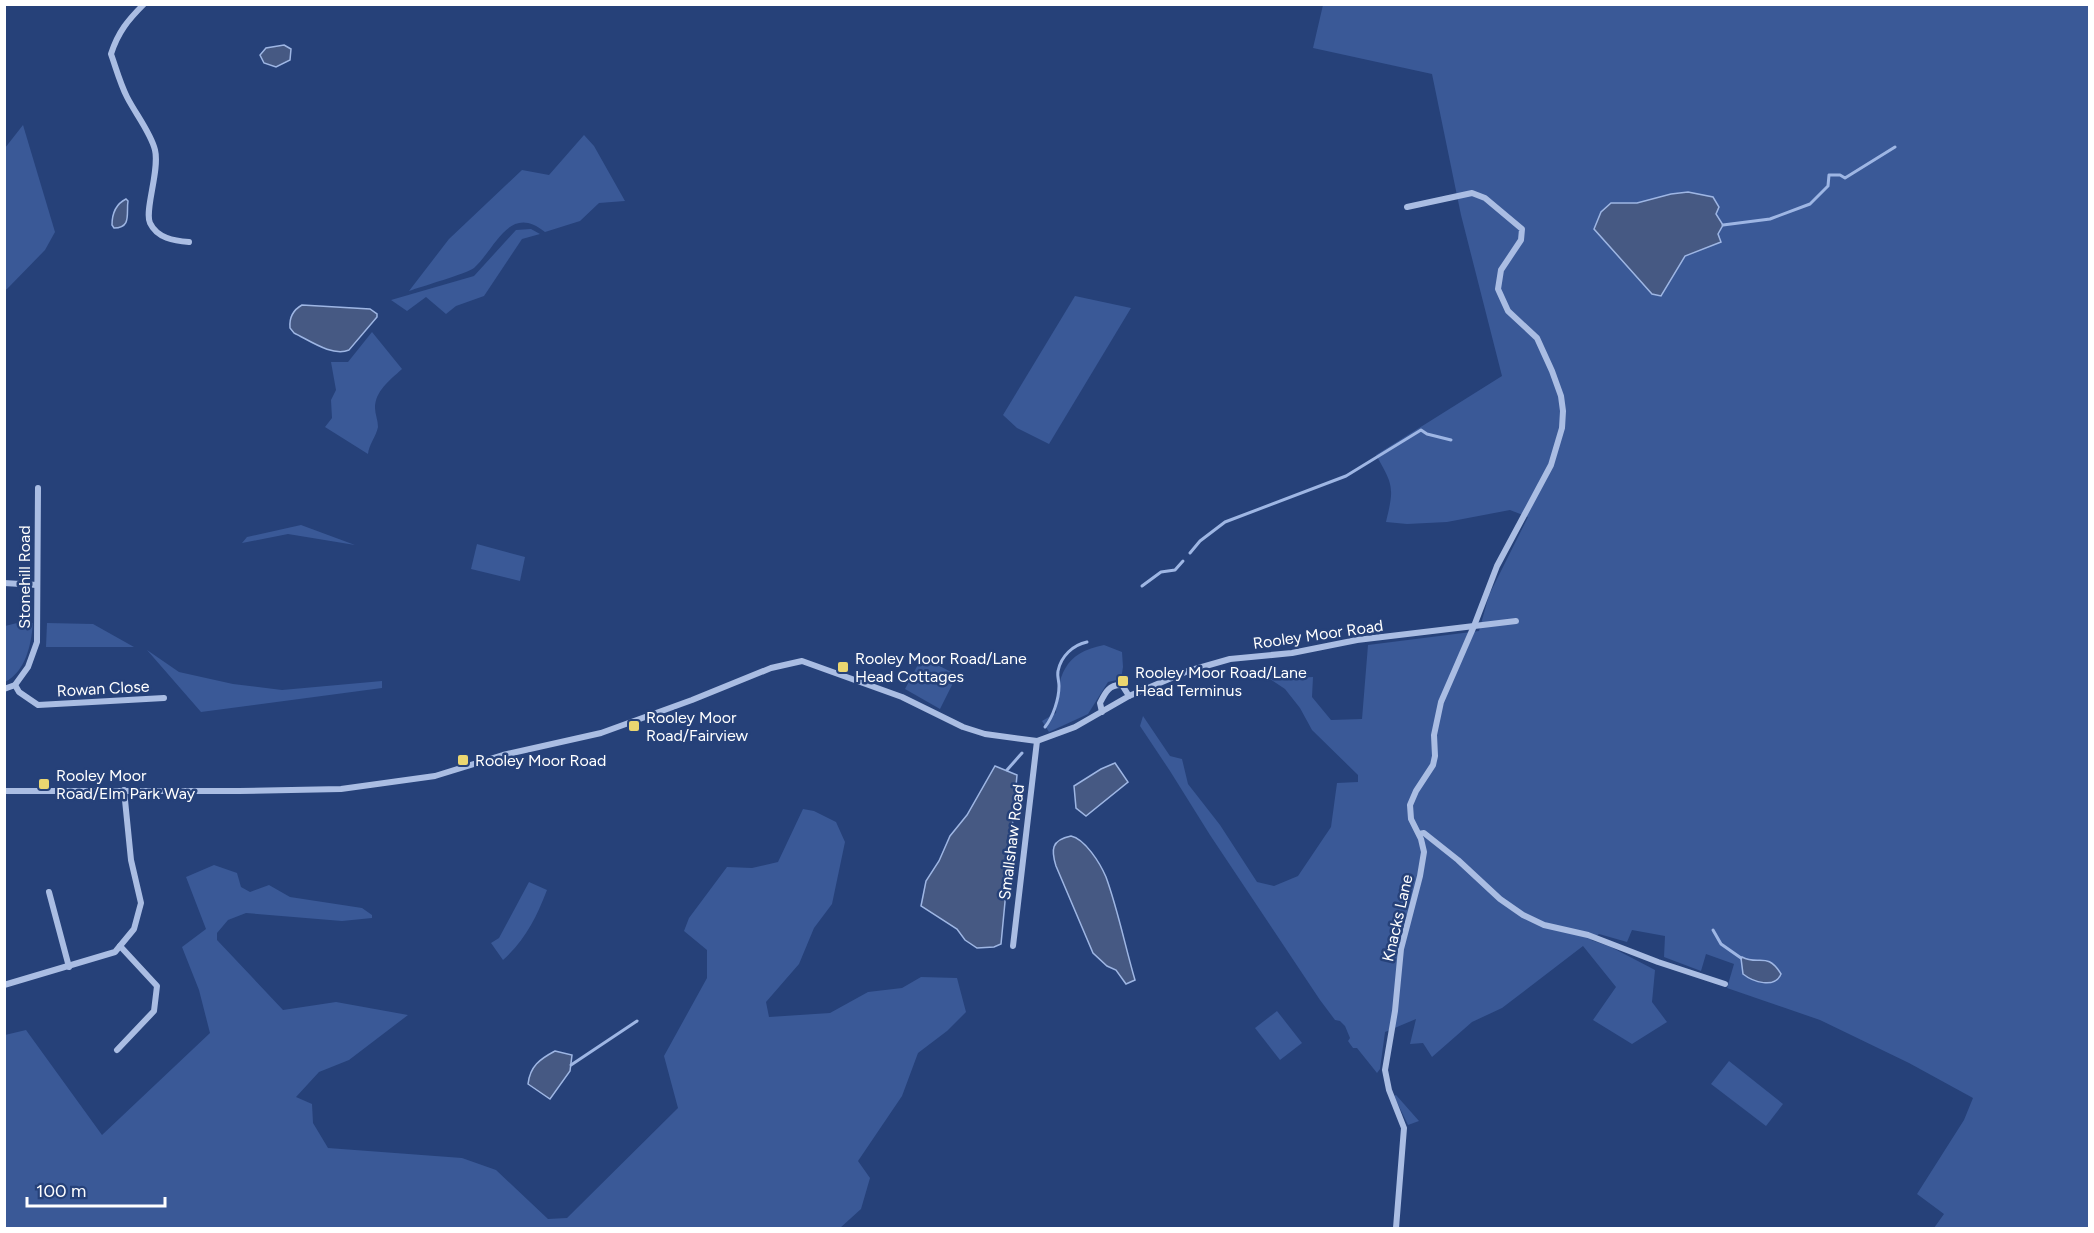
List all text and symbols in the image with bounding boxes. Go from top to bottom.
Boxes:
street label: Stonehill Road [15,525,34,629]
street label: Rooley Moor Road [1252,616,1384,653]
place label: Rooley Moor Road/Lane Head Cottages [855,649,1027,686]
marker: Rooley Moor Road/Lane Head Cottages [836,660,850,674]
place label: Rooley Moor Road/Lane Head Terminus [1135,663,1307,700]
marker: Rooley Moor Road/Lane Head Terminus [1116,674,1130,688]
street label: Rowan Close [56,677,150,700]
place label: Rooley Moor Road/Fairview [646,708,748,745]
marker: Rooley Moor Road/Fairview [627,719,641,733]
place label: Rooley Moor Road [475,751,606,770]
marker: Rooley Moor Road [456,753,470,767]
place label: Rooley Moor Road/Elm Park Way [56,766,196,803]
marker: Rooley Moor Road/Elm Park Way [37,777,51,791]
street label: Smallshaw Road [995,783,1028,901]
street label: Knacks Lane [1378,872,1417,964]
scale bar [27,1170,165,1208]
text: 100 m [36,1180,86,1202]

